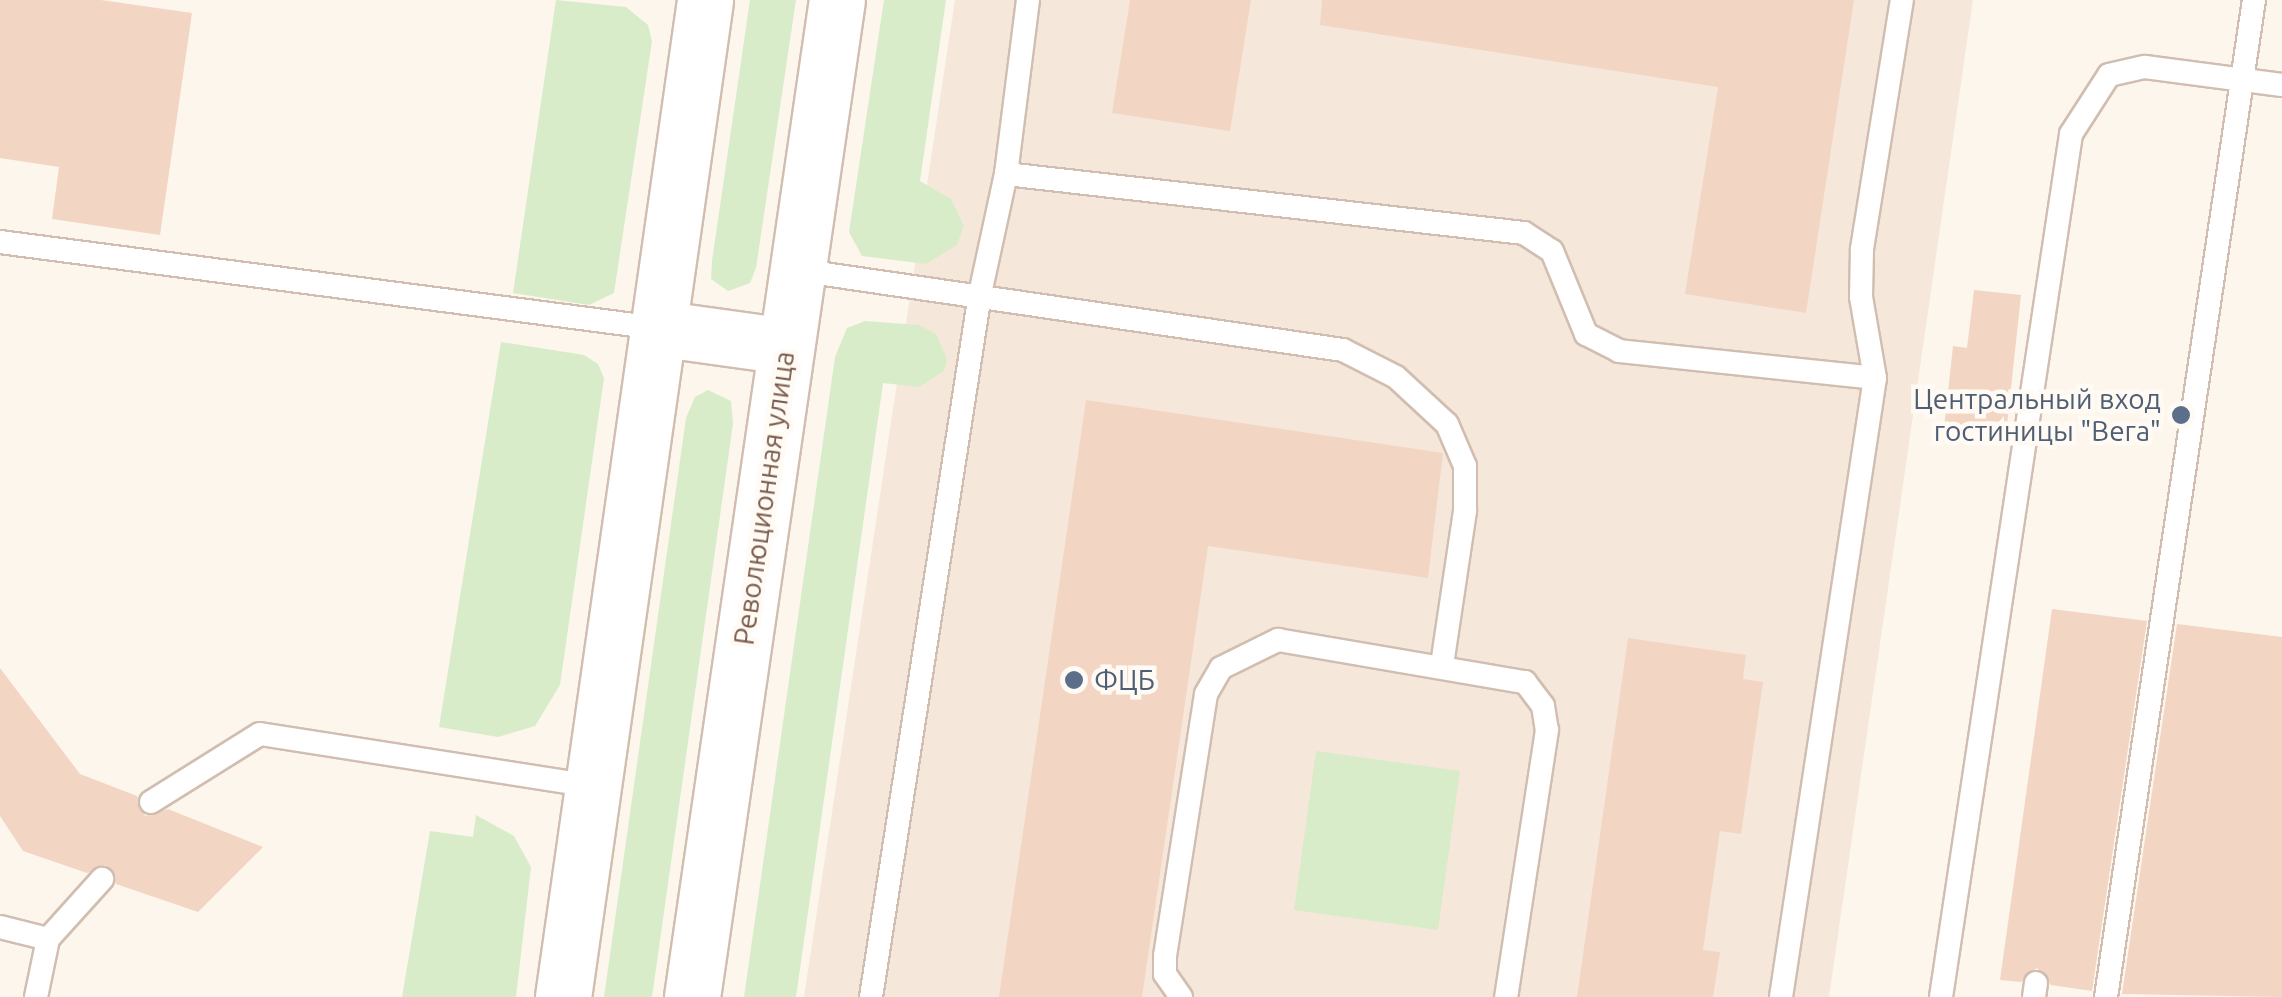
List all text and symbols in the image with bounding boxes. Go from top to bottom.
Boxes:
street label: Революционная улица [727,349,801,647]
place label: Центральный вход гостиницы "Вега" [1913,382,2161,448]
marker: Центральный вход гостиницы "Вега" [2170,404,2192,426]
place label: ФЦБ [1094,663,1155,697]
marker: ФЦБ [1063,669,1085,691]

